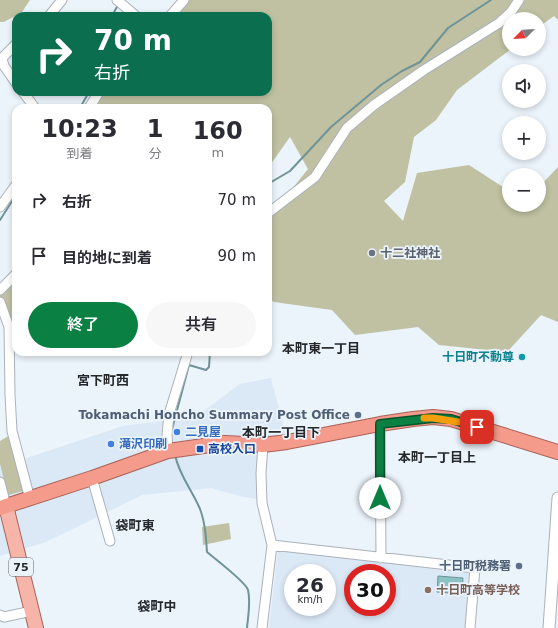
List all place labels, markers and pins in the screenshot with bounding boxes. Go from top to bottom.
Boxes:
place label: 十二社神社 [380,246,440,260]
marker: 十二社神社 [367,248,377,258]
place label: 十日町不動尊 [442,350,514,364]
marker: 十日町不動尊 [517,352,527,362]
place label: Tokamachi Honcho Summary Post Office [78,408,350,422]
marker: Tokamachi Honcho Summary Post Office [353,410,363,420]
pin [460,410,494,444]
place label: 二見屋 [185,425,221,439]
marker: 二見屋 [172,427,182,437]
place label: 滝沢印刷 [119,437,167,451]
marker: 滝沢印刷 [106,439,116,449]
place label: 高校入口 [208,442,256,456]
marker: 高校入口 [195,444,205,454]
place label: 十日町税務署 [439,559,511,573]
marker: 十日町税務署 [514,561,524,571]
place label: 十日町高等学校 [436,583,520,597]
marker: 十日町高等学校 [423,585,433,595]

